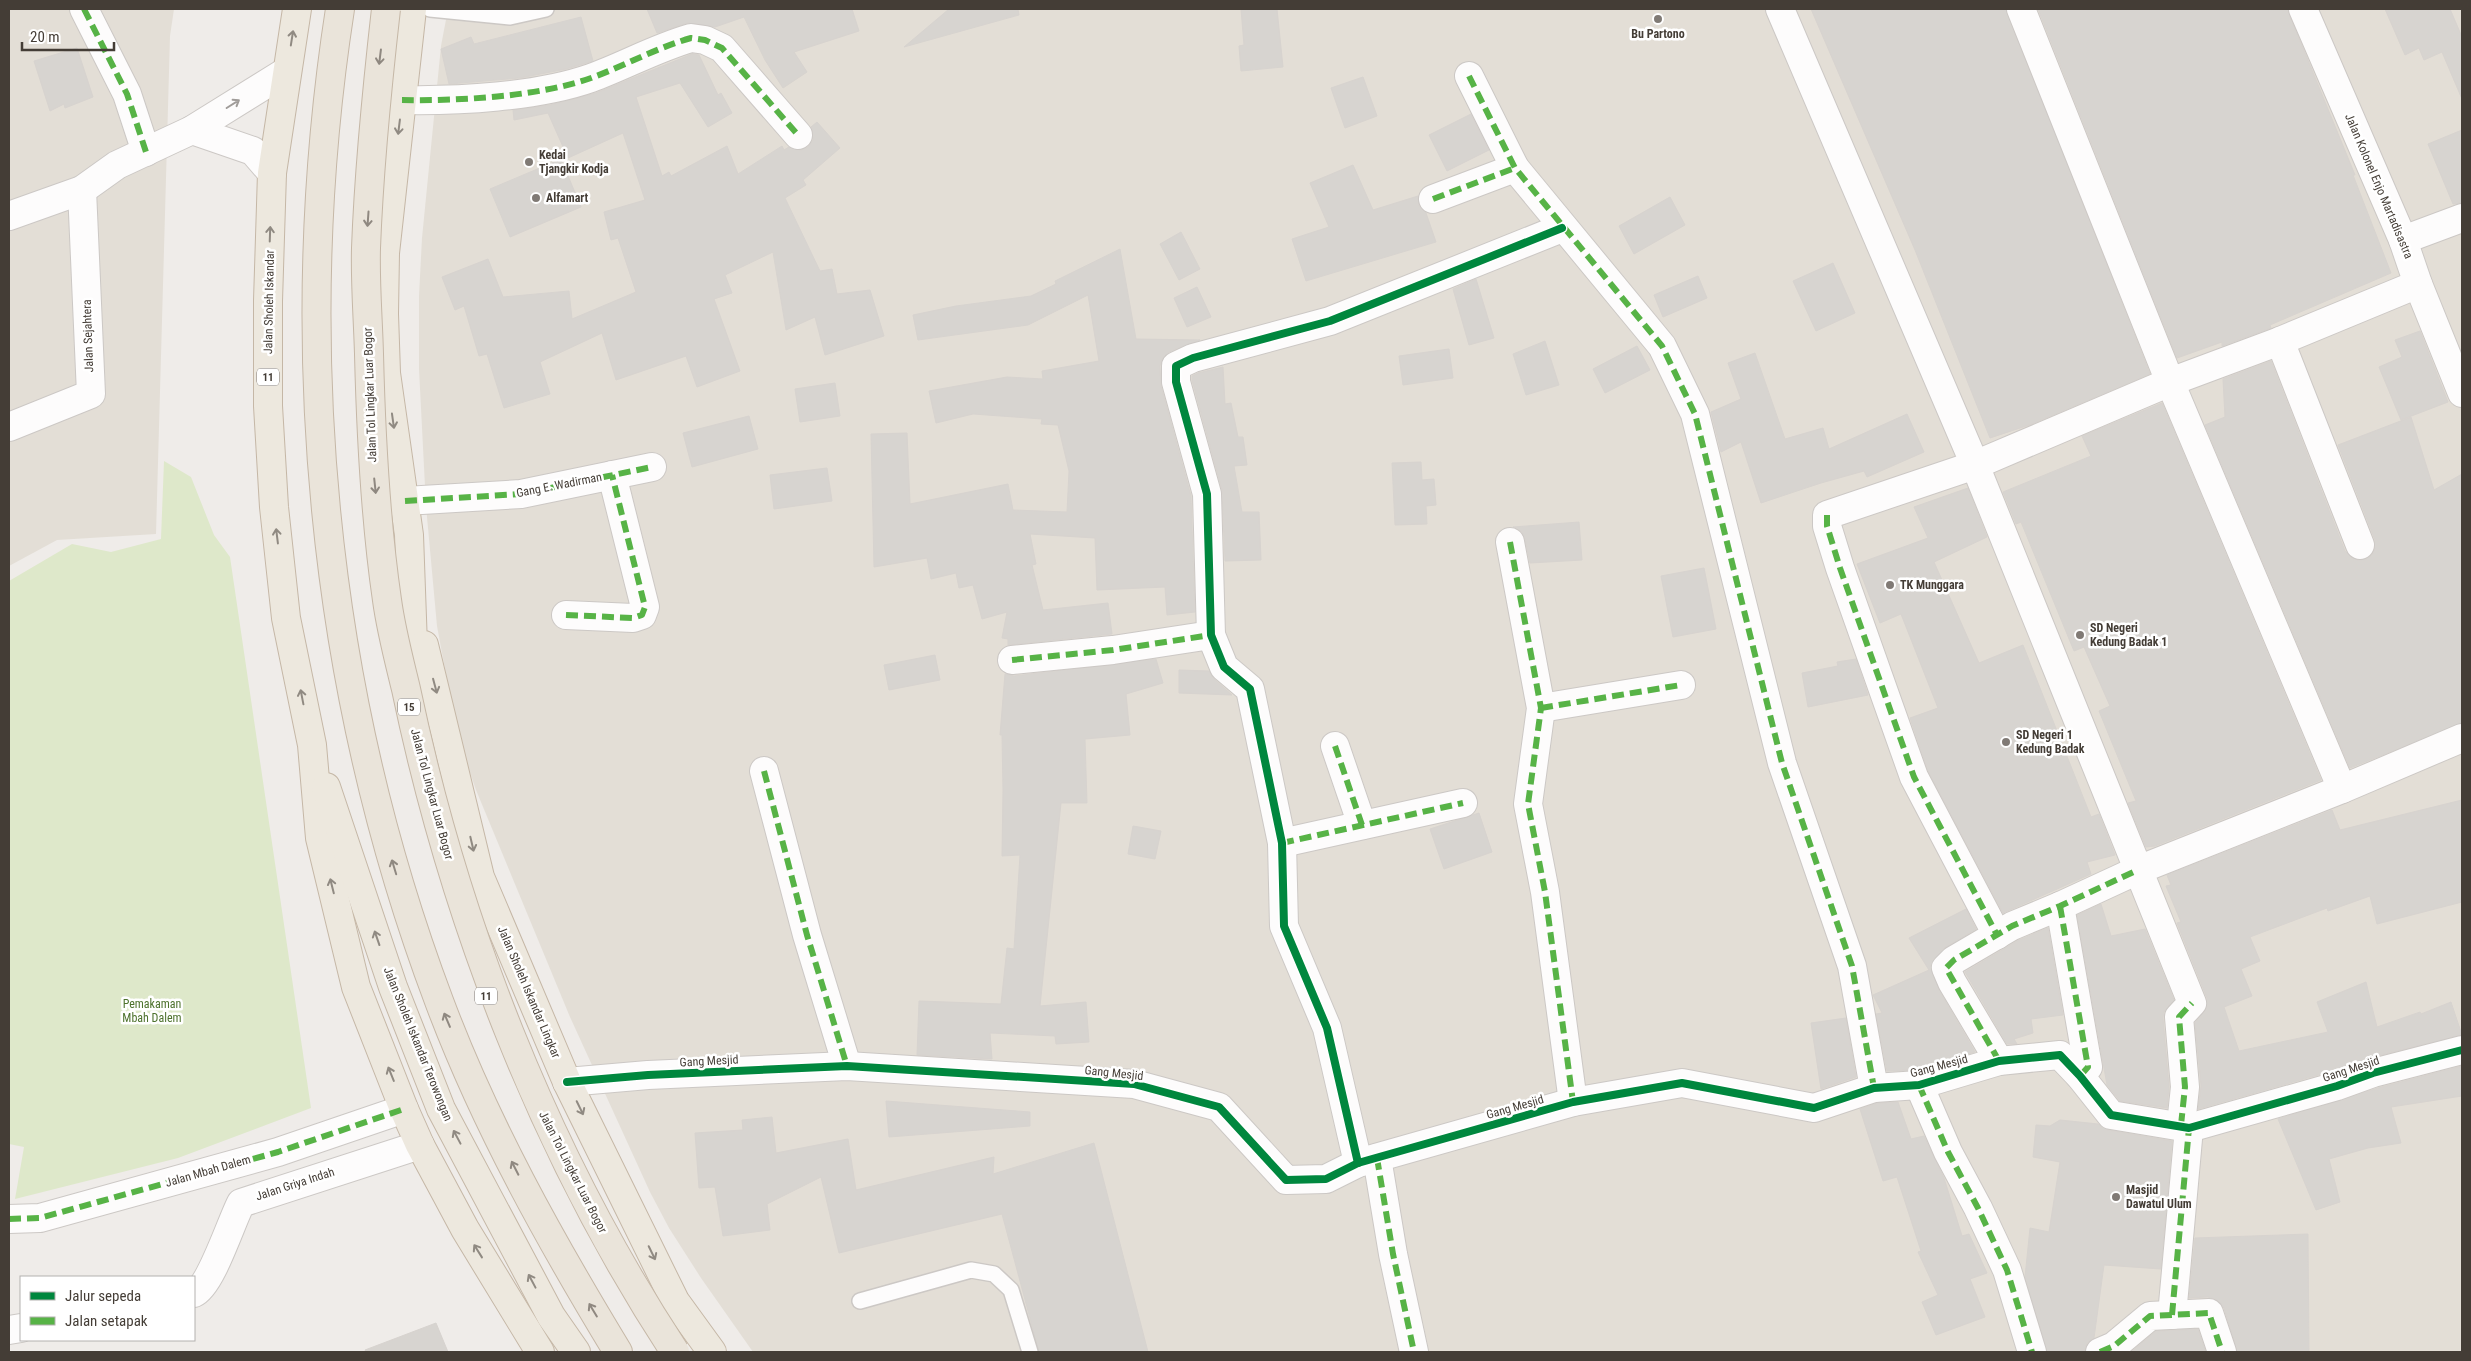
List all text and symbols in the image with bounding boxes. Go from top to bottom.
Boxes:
marker: Bu Partono [1652,13,1664,25]
scale bar [22,20,115,52]
place label: Bu Partono [1631,27,1685,41]
text: 20 m [30,28,60,46]
one-way arrow [287,31,297,47]
one-way arrow [375,49,385,65]
one-way arrow [226,99,240,110]
street label: Jalan Kolonel Enjo Martadisastra [2342,111,2416,261]
one-way arrow [394,118,404,134]
place label: Kedai Tjangkir Kodja [539,148,609,176]
marker: Kedai Tjangkir Kodja [523,156,535,168]
place label: Alfamart [546,191,589,205]
marker: Alfamart [530,192,542,204]
one-way arrow [363,211,373,227]
one-way arrow [265,227,275,243]
street label: Jalan Sholeh Iskandar [261,249,277,354]
street label: Jalan Sejahtera [80,299,96,373]
street label: Jalan Tol Lingkar Luar Bogor [361,327,379,463]
road number: 11 [257,368,279,386]
one-way arrow [388,413,398,429]
street label: Gang E. Wadirman [515,470,603,500]
one-way arrow [370,478,379,494]
one-way arrow [272,529,282,545]
place label: TK Munggara [1900,578,1964,592]
marker: TK Munggara [1884,579,1896,591]
place label: SD Negeri Kedung Badak 1 [2090,621,2167,649]
marker: SD Negeri Kedung Badak 1 [2074,629,2086,641]
one-way arrow [431,677,440,693]
one-way arrow [297,689,306,705]
road number: 15 [398,699,420,716]
street label: Jalan Tol Lingkar Luar Bogor [408,727,456,861]
place label: SD Negeri 1 Kedung Badak [2016,728,2085,756]
marker: SD Negeri 1 Kedung Badak [2000,736,2012,748]
one-way arrow [468,836,477,852]
one-way arrow [389,859,398,875]
one-way arrow [327,879,336,895]
street label: Jalan Sholeh Iskandar Lingkar [495,924,563,1060]
one-way arrow [371,930,381,946]
street label: Jalan Sholeh Iskandar Terowongan [381,965,455,1123]
road number: 11 [475,988,497,1004]
park label: Pemakaman Mbah Dalem [122,997,182,1025]
one-way arrow [442,1013,452,1028]
street label: Gang Mesjid [679,1052,739,1070]
street label: Gang Mesjid [1909,1052,1969,1080]
street label: Gang Mesjid [2321,1053,2381,1085]
street label: Gang Mesjid [1084,1063,1144,1083]
one-way arrow [385,1067,394,1082]
street label: Gang Mesjid [1485,1092,1545,1122]
one-way arrow [575,1100,585,1115]
street label: Jalan Tol Lingkar Luar Bogor [536,1109,610,1236]
one-way arrow [451,1131,461,1145]
street label: Jalan Mbah Dalem [164,1152,252,1190]
one-way arrow [510,1161,519,1176]
street label: Jalan Griya Indah [254,1165,336,1203]
place label: Masjid Dawatul Ulum [2126,1183,2192,1211]
marker: Masjid Dawatul Ulum [2110,1191,2122,1203]
one-way arrow [473,1244,484,1258]
one-way arrow [648,1245,657,1260]
one-way arrow [527,1274,537,1289]
legend [20,1276,195,1341]
text: Jalur sepeda [65,1287,141,1305]
one-way arrow [587,1304,597,1318]
text: Jalan setapak [65,1312,148,1330]

